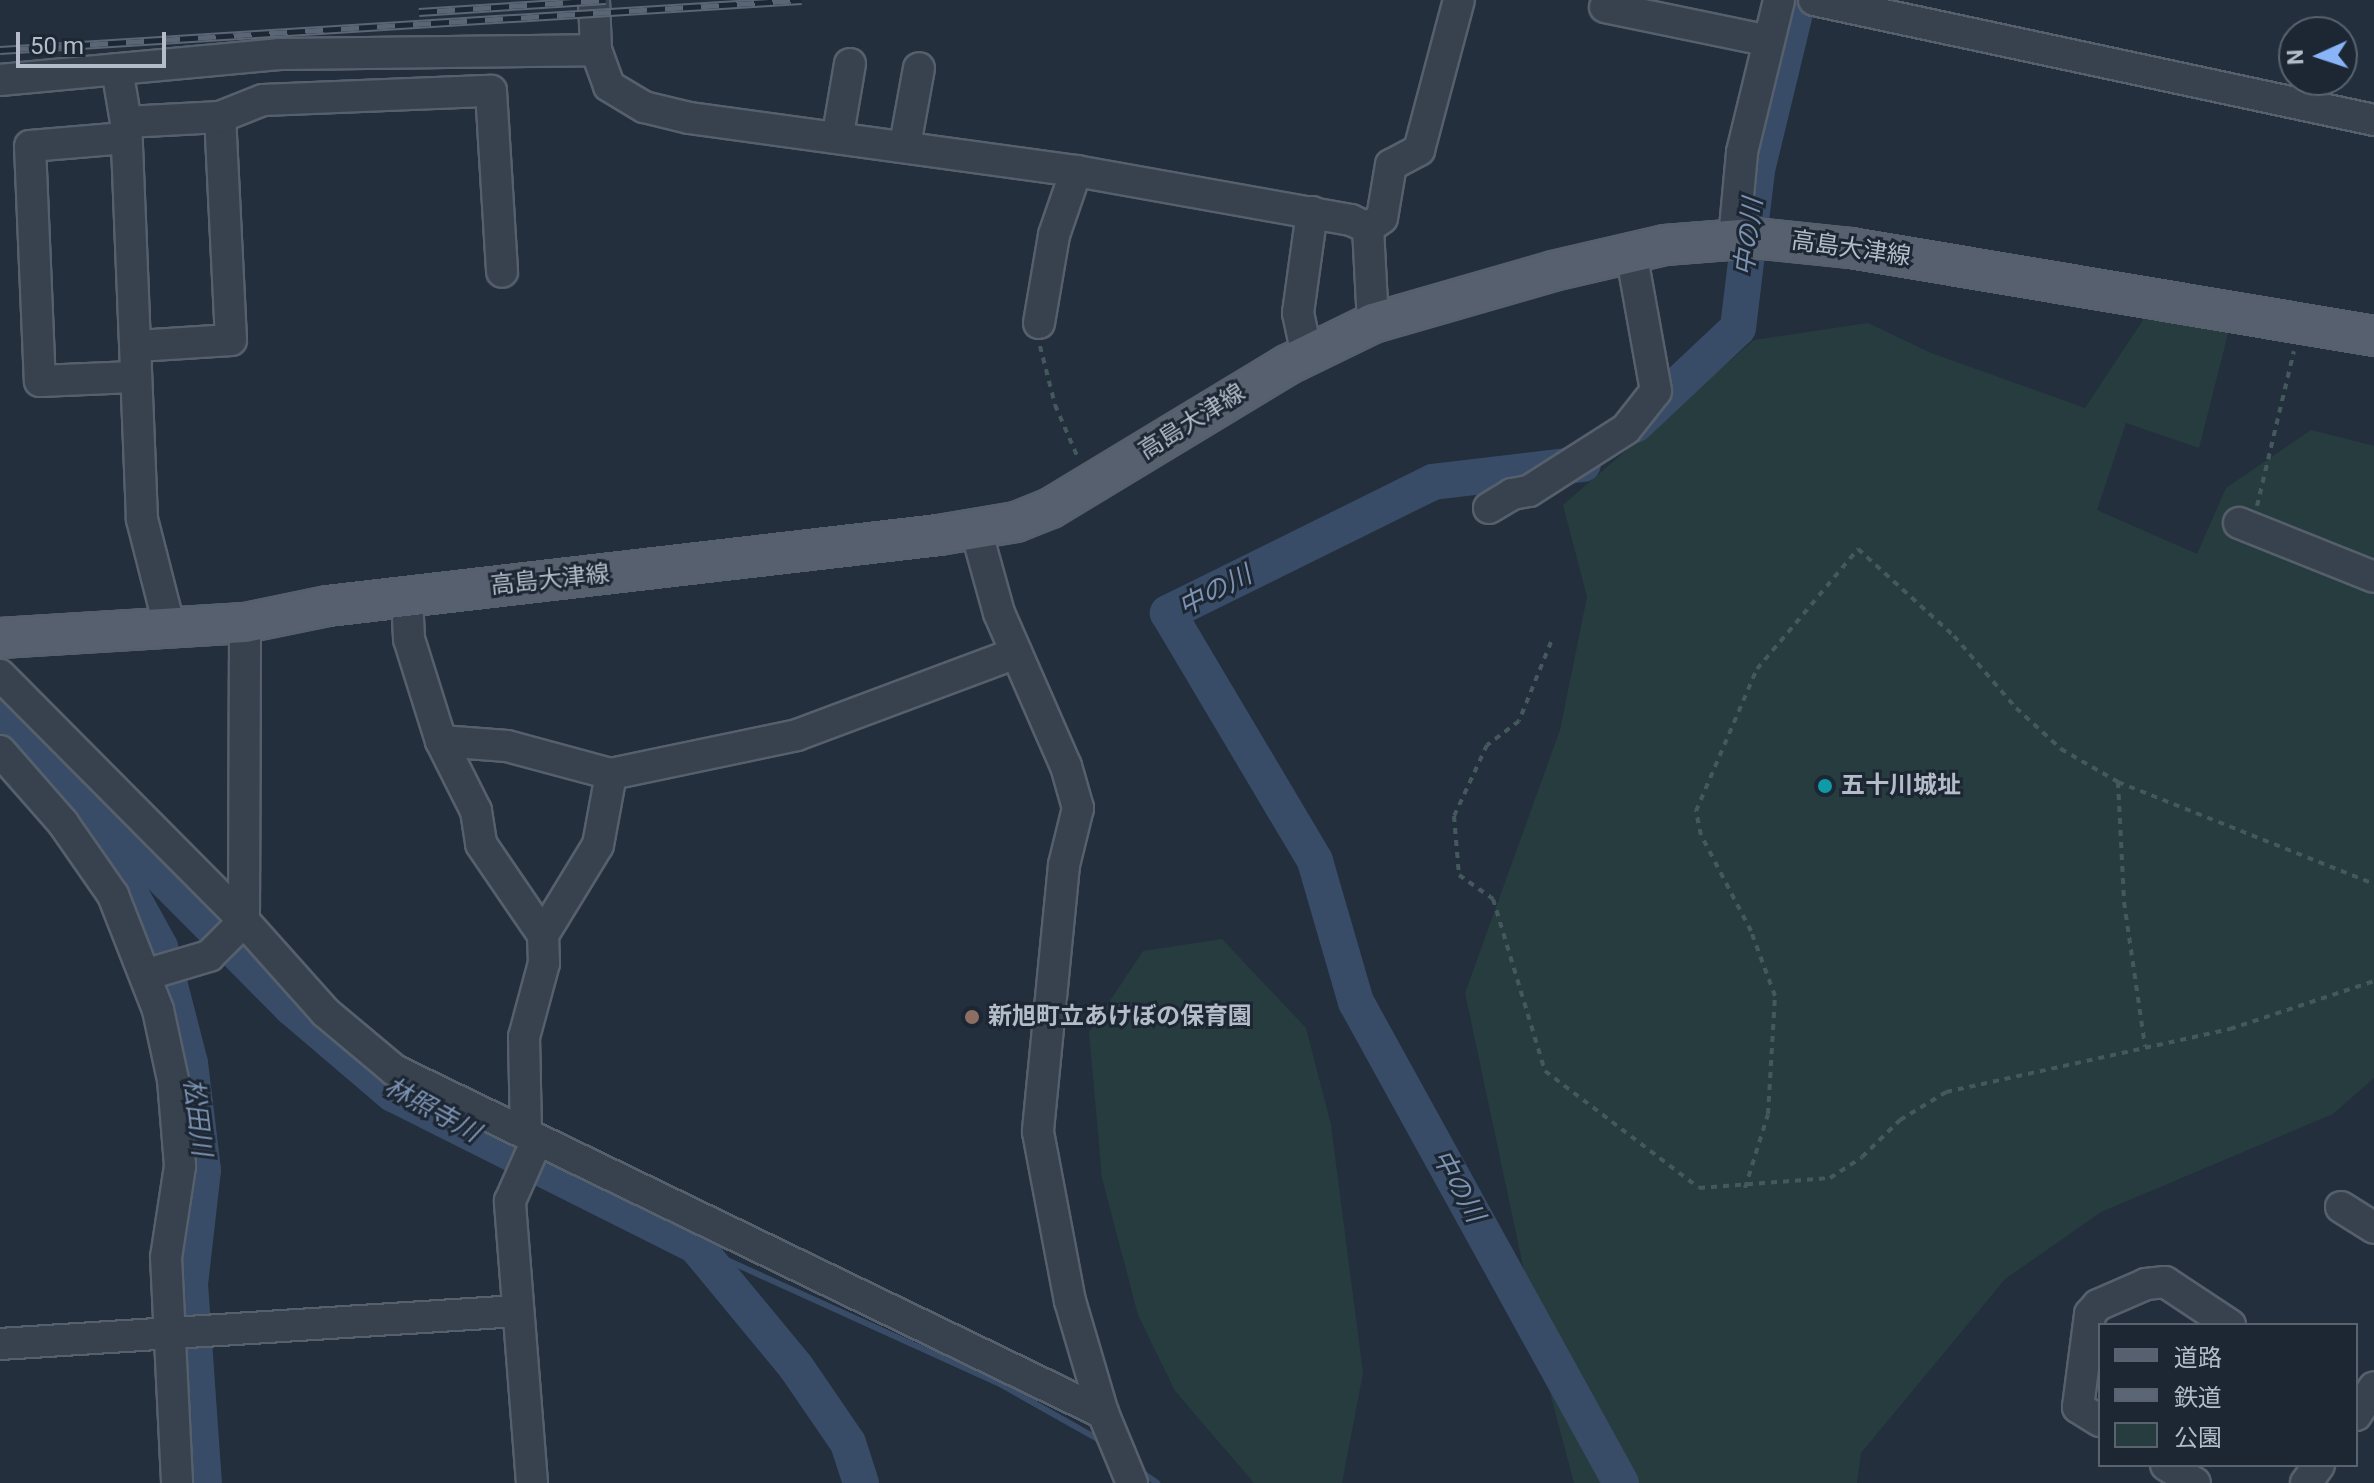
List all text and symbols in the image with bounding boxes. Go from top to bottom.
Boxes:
scale bar [20,16,170,66]
north arrow [2278,16,2358,96]
text: 50 m [30,32,84,60]
text: N [2283,49,2308,66]
water label: 中の川 [1729,196,1769,278]
street label: 高島大津線 [1790,226,1912,272]
street label: 高島大津線 [1133,378,1251,466]
street label: 高島大津線 [489,559,611,601]
water label: 中の川 [1173,559,1257,623]
place label: 五十川城址 [1841,772,1961,800]
marker: 五十川城址 [1816,777,1834,795]
place label: 新旭町立あけぼの保育園 [988,1003,1252,1031]
marker: 新旭町立あけぼの保育園 [963,1008,981,1026]
water label: 林照寺川 [379,1071,485,1149]
water label: 松田川 [177,1076,217,1158]
water label: 中の川 [1425,1144,1491,1228]
legend [2098,1323,2358,1467]
text: 道路 [2174,1344,2222,1372]
text: 鉄道 [2174,1384,2222,1412]
text: 公園 [2174,1424,2222,1452]

